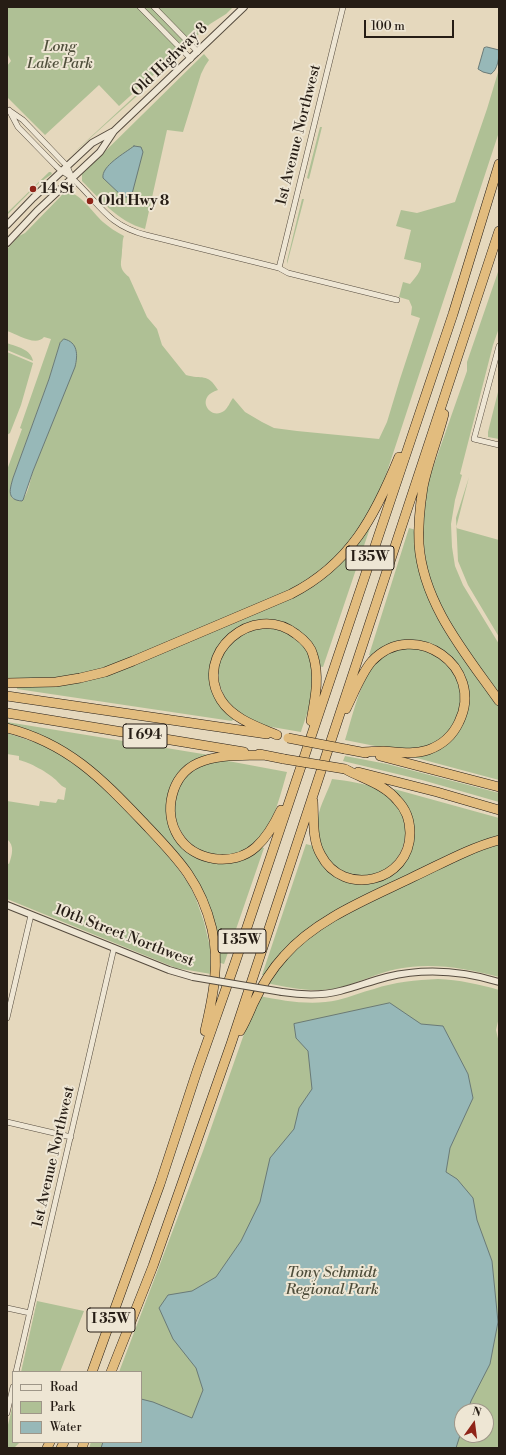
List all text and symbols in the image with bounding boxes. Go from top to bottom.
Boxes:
scale bar [366,12,456,38]
street label: Old Highway 8 [128,19,212,101]
text: 100 m [371,19,405,34]
park label: Long Lake Park [27,38,93,73]
street label: 1st Avenue Northwest [273,63,325,207]
place label: 14 St [41,180,74,198]
marker: 14 St [28,184,38,194]
place label: Old Hwy 8 [98,192,169,210]
marker: Old Hwy 8 [85,196,95,206]
road number: I 35W [346,546,394,570]
road number: I 694 [123,724,167,748]
street label: 10th Street Northwest [52,901,196,971]
road number: I 35W [218,929,266,953]
street label: 1st Avenue Northwest [29,1085,79,1229]
park label: Tony Schmidt Regional Park [285,1264,379,1299]
road number: I 35W [87,1308,135,1332]
legend [12,1371,142,1443]
text: Road [50,1380,78,1395]
text: Park [50,1400,75,1415]
north arrow [454,1403,494,1443]
text: N [471,1404,483,1420]
text: Water [50,1420,82,1435]

